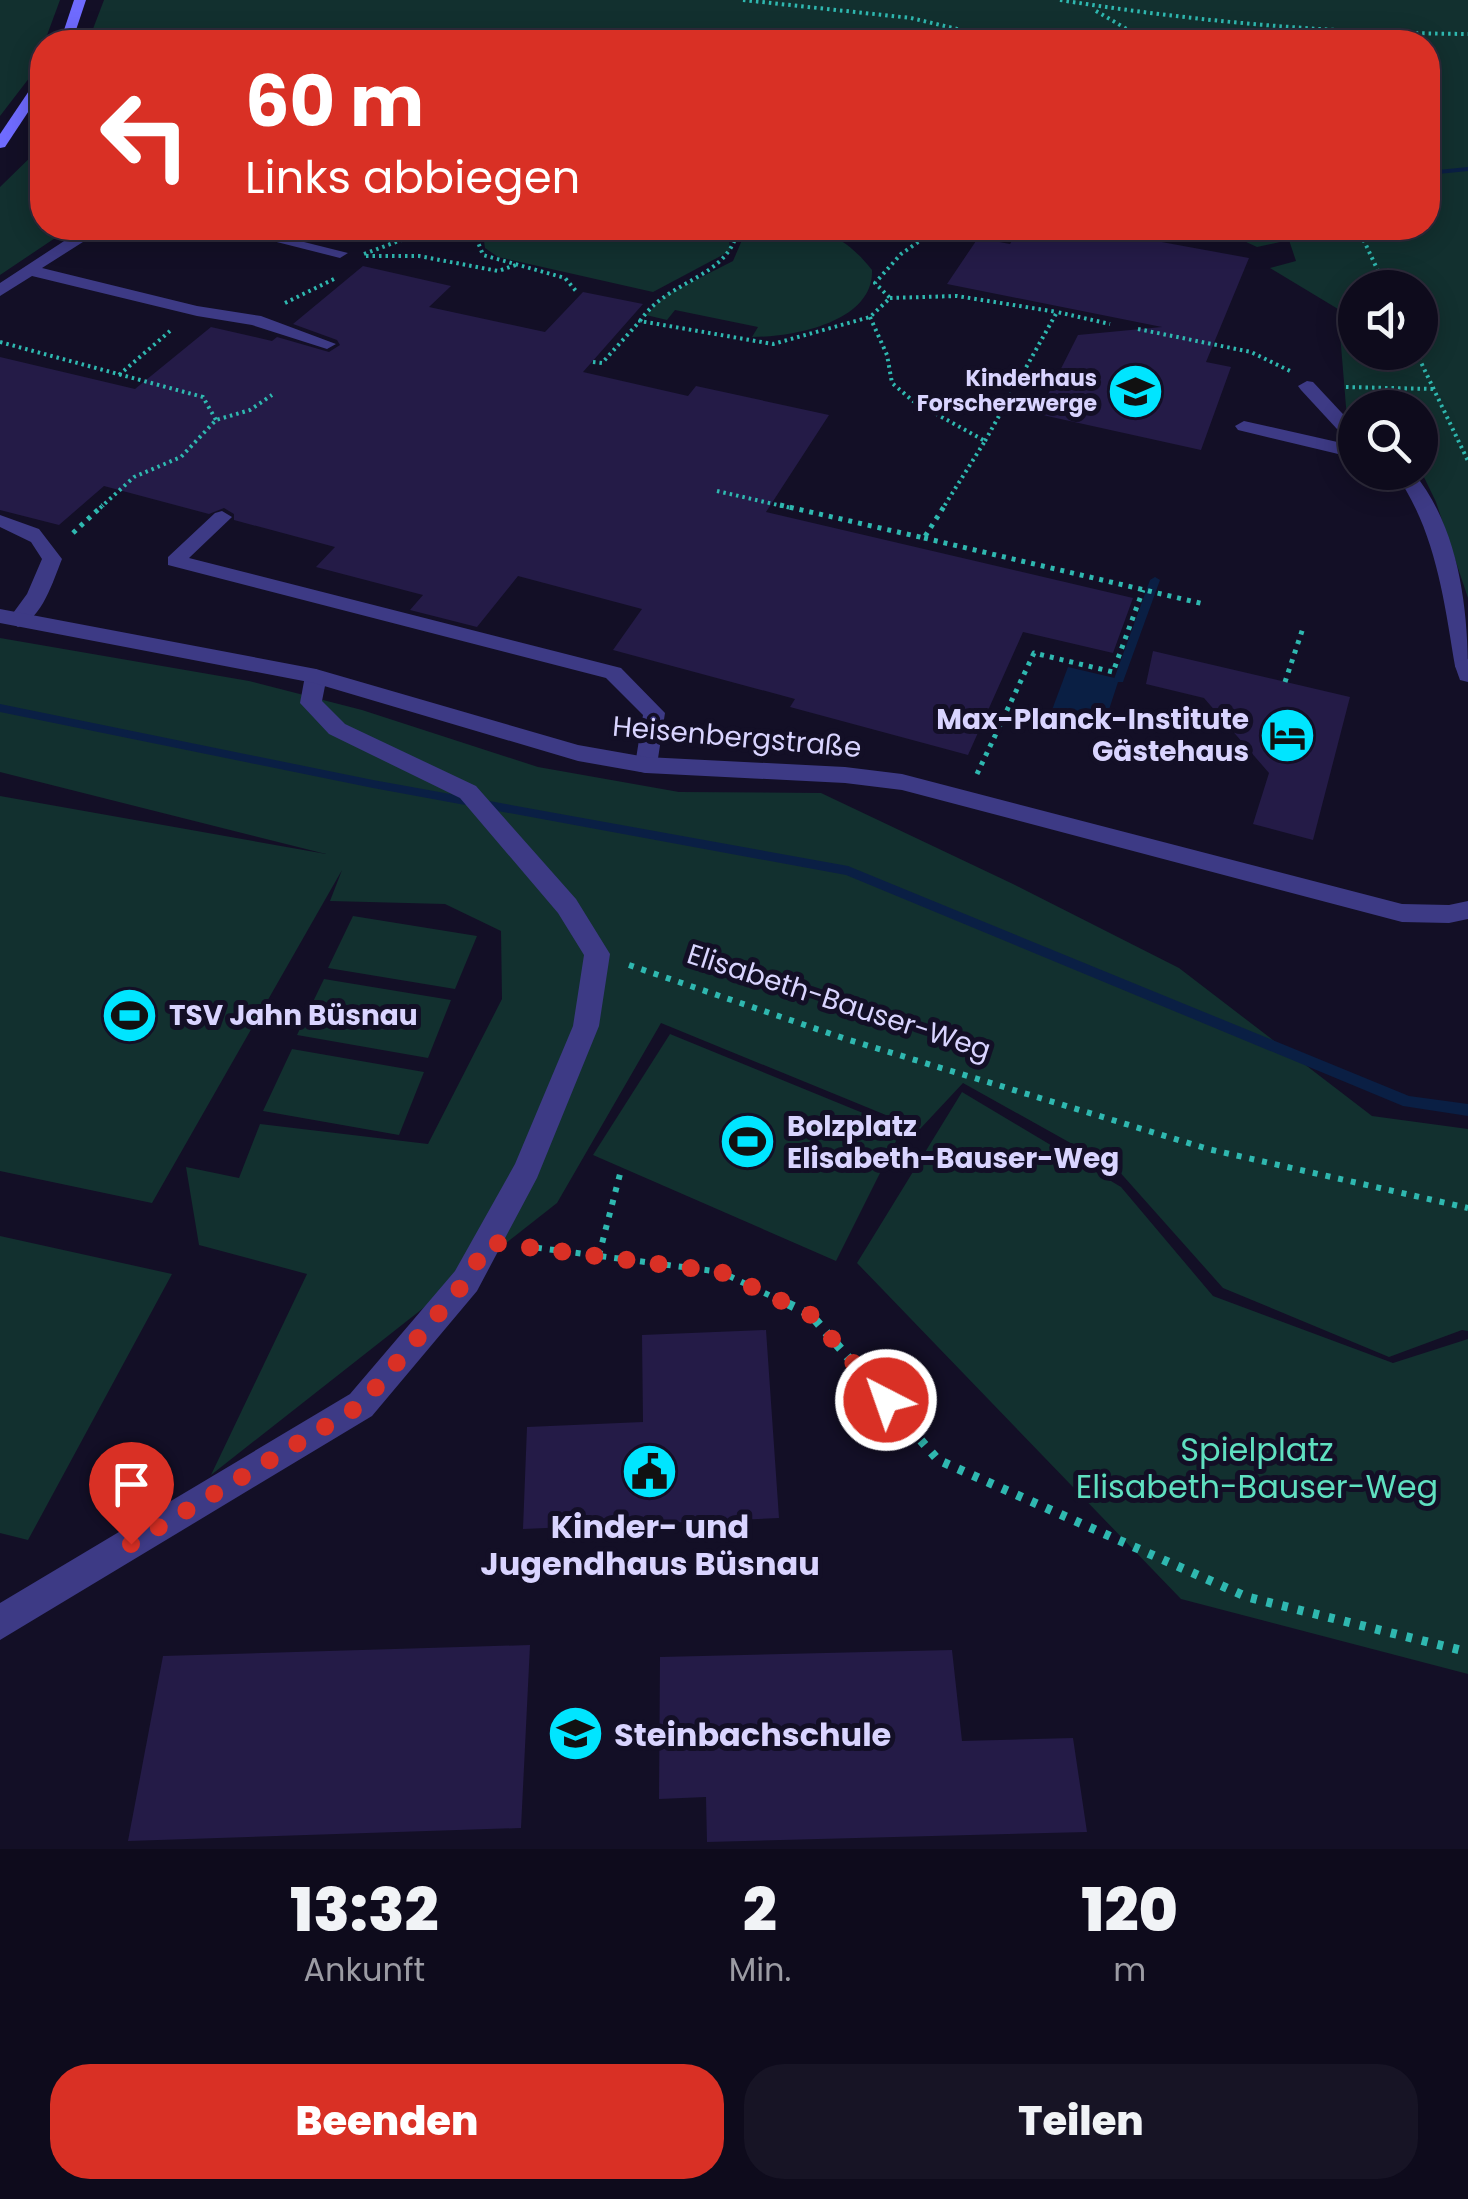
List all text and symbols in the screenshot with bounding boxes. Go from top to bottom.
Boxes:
text: 60 m [245,52,424,151]
icon: left [80,70,210,200]
text: Links abbiegen [245,146,580,209]
map controls [1338,270,1438,490]
button: sound [1338,270,1438,370]
school or university icon: Kinderhaus Forscherzwerge [1106,361,1166,421]
place label: Kinderhaus Forscherzwerge [917,363,1097,419]
button: search [1338,390,1438,490]
place label: Max-Planck-Institute Gästehaus [936,700,1249,771]
hotel icon: Max-Planck-Institute Gästehaus [1258,705,1318,765]
street label: Heisenbergstraße [611,707,863,767]
street label: Elisabeth-Bauser-Weg [682,934,996,1070]
sports icon: TSV Jahn Büsnau [100,985,160,1045]
place label: TSV Jahn Büsnau [169,996,418,1035]
place label: Bolzplatz Elisabeth-Bauser-Weg [787,1107,1119,1178]
sports icon: Bolzplatz Elisabeth-Bauser-Weg [718,1112,778,1172]
position arrow [834,1348,938,1452]
park label: Spielplatz Elisabeth-Bauser-Weg [1076,1427,1438,1509]
pin [89,1442,174,1545]
public building icon: Kinder- und Jugendhaus Büsnau [620,1442,680,1502]
icon: arrive [104,1457,159,1512]
place label: Kinder- und Jugendhaus Büsnau [480,1504,820,1586]
school or university icon: Steinbachschule [545,1704,605,1764]
place label: Steinbachschule [614,1712,891,1757]
text: 13:32 [290,1868,439,1952]
text: 2 [743,1868,777,1952]
text: 120 [1081,1868,1178,1952]
text: Ankunft [303,1947,425,1992]
text: Min. [729,1947,791,1992]
text: m [1113,1947,1146,1992]
button: Beenden [50,2064,724,2179]
button: Teilen [744,2064,1418,2179]

